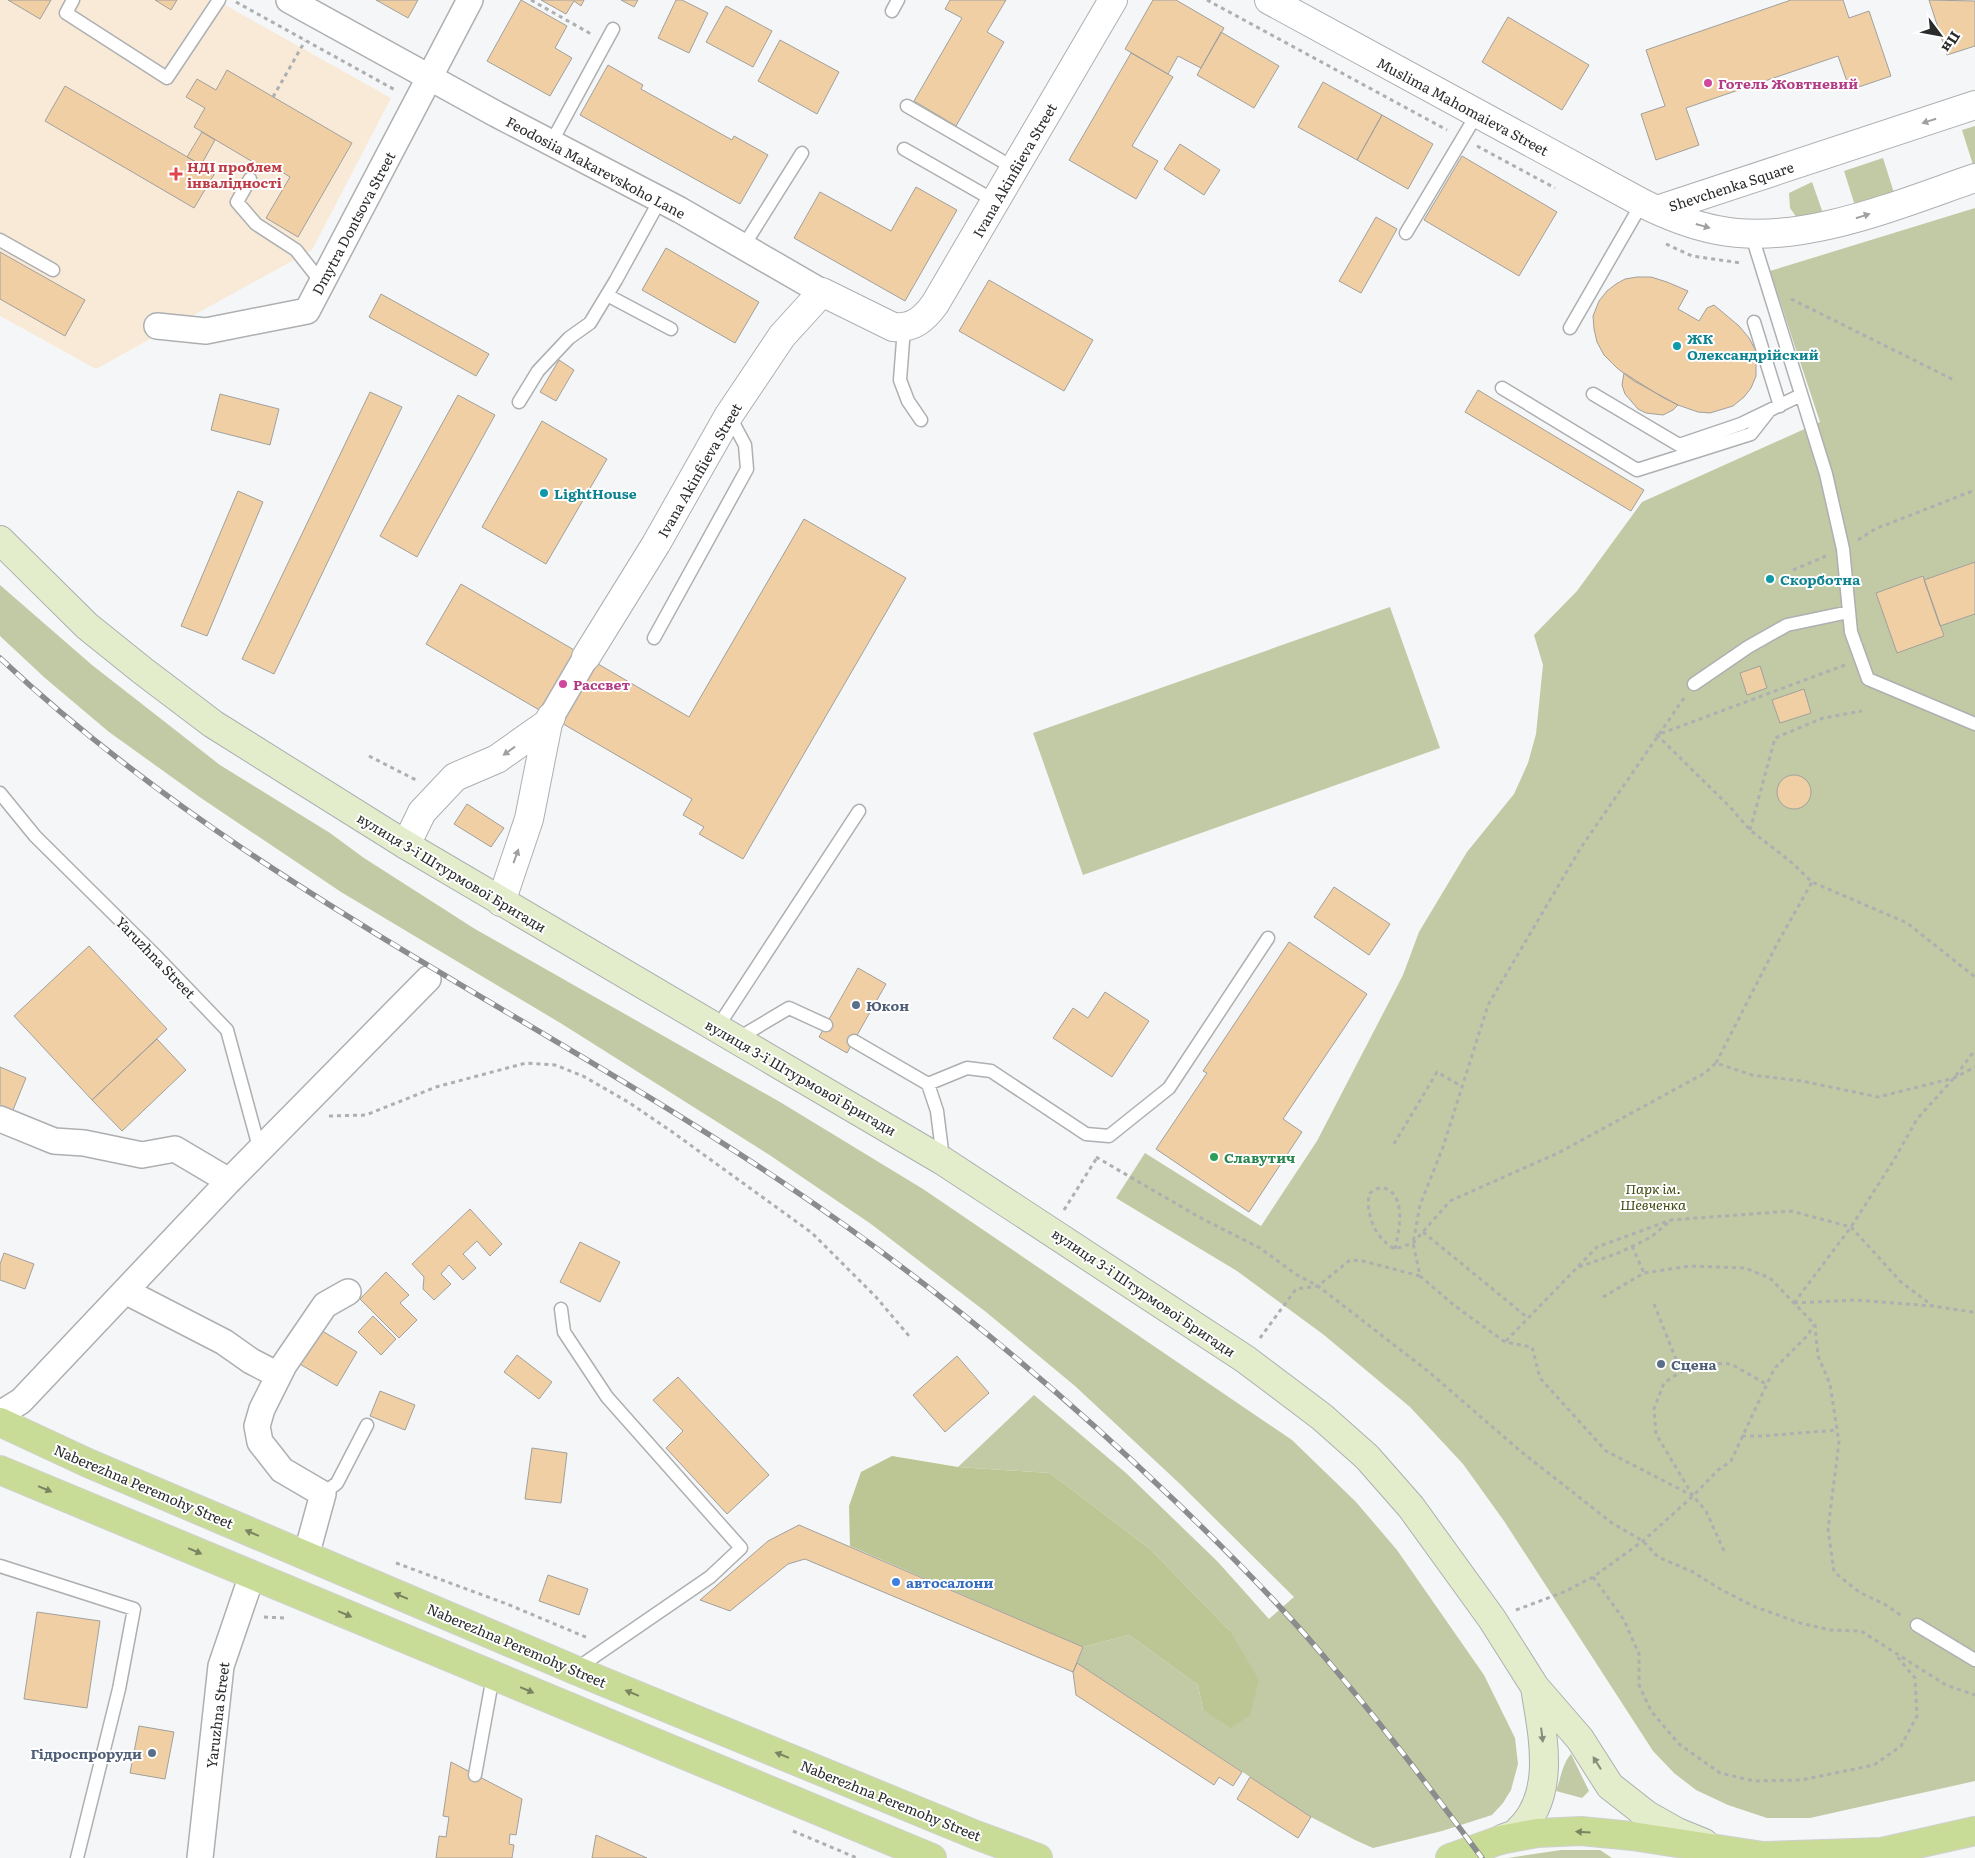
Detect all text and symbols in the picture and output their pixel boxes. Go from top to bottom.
north arrow [1915,10,1965,60]
text: Пн [1938,28,1966,57]
street label: Muslima Mahomaieva Street [1374,52,1553,160]
place label: Готель Жовтневий [1718,73,1858,93]
marker: Готель Жовтневий [1702,77,1714,89]
street label: Ivana Akinfiieva Street [967,99,1061,241]
street label: Feodosiia Makarevskoho Lane [503,111,689,223]
one-way arrow [1921,117,1936,125]
street label: Dmytra Dontsova Street [307,148,399,298]
place label: НДІ проблем інвалідності [187,156,282,192]
street label: Shevchenka Square [1666,156,1796,216]
marker: НДІ проблем інвалідності [169,167,183,181]
one-way arrow [1856,212,1871,220]
one-way arrow [1696,223,1711,231]
place label: ЖК Олександрійский [1687,328,1819,364]
marker: ЖК Олександрійский [1671,340,1683,352]
street label: Ivana Akinfiieva Street [652,399,746,541]
place label: LightHouse [554,483,637,503]
marker: LightHouse [538,487,550,499]
place label: Скорботна [1780,569,1861,589]
marker: Скорботна [1764,573,1776,585]
place label: Рассвет [573,674,630,694]
marker: Рассвет [557,678,569,690]
one-way arrow [502,746,516,756]
street label: вулиця 3-ї Штурмової Бригади [354,807,550,937]
one-way arrow [513,848,520,863]
street label: Yaruzhna Street [112,912,201,1003]
place label: Юкон [866,995,909,1015]
marker: Юкон [850,999,862,1011]
street label: вулиця 3-ї Штурмової Бригади [702,1014,900,1140]
place label: Славутич [1224,1147,1295,1167]
marker: Славутич [1208,1151,1220,1163]
park label: Парк iм. Шевченка [1620,1178,1686,1214]
street label: вулиця 3-ї Штурмової Бригади [1048,1223,1240,1361]
place label: Сцена [1671,1354,1718,1374]
marker: Сцена [1655,1358,1667,1370]
street label: Naberezhna Peremohy Street [51,1439,237,1533]
one-way arrow [38,1485,52,1493]
one-way arrow [245,1528,259,1536]
one-way arrow [188,1548,202,1556]
place label: автосалони [906,1572,993,1592]
marker: автосалони [890,1576,902,1588]
one-way arrow [394,1592,408,1600]
street label: Naberezhna Peremohy Street [424,1598,610,1692]
one-way arrow [338,1610,353,1618]
street label: Yaruzhna Street [201,1660,233,1769]
one-way arrow [520,1686,535,1694]
one-way arrow [625,1689,639,1697]
one-way arrow [1538,1727,1546,1743]
place label: Гідроспроруди [31,1743,142,1763]
marker: Гідроспроруди [146,1747,158,1759]
one-way arrow [774,1751,789,1759]
street label: Naberezhna Peremohy Street [798,1755,985,1846]
one-way arrow [1592,1757,1601,1770]
one-way arrow [1575,1827,1591,1835]

